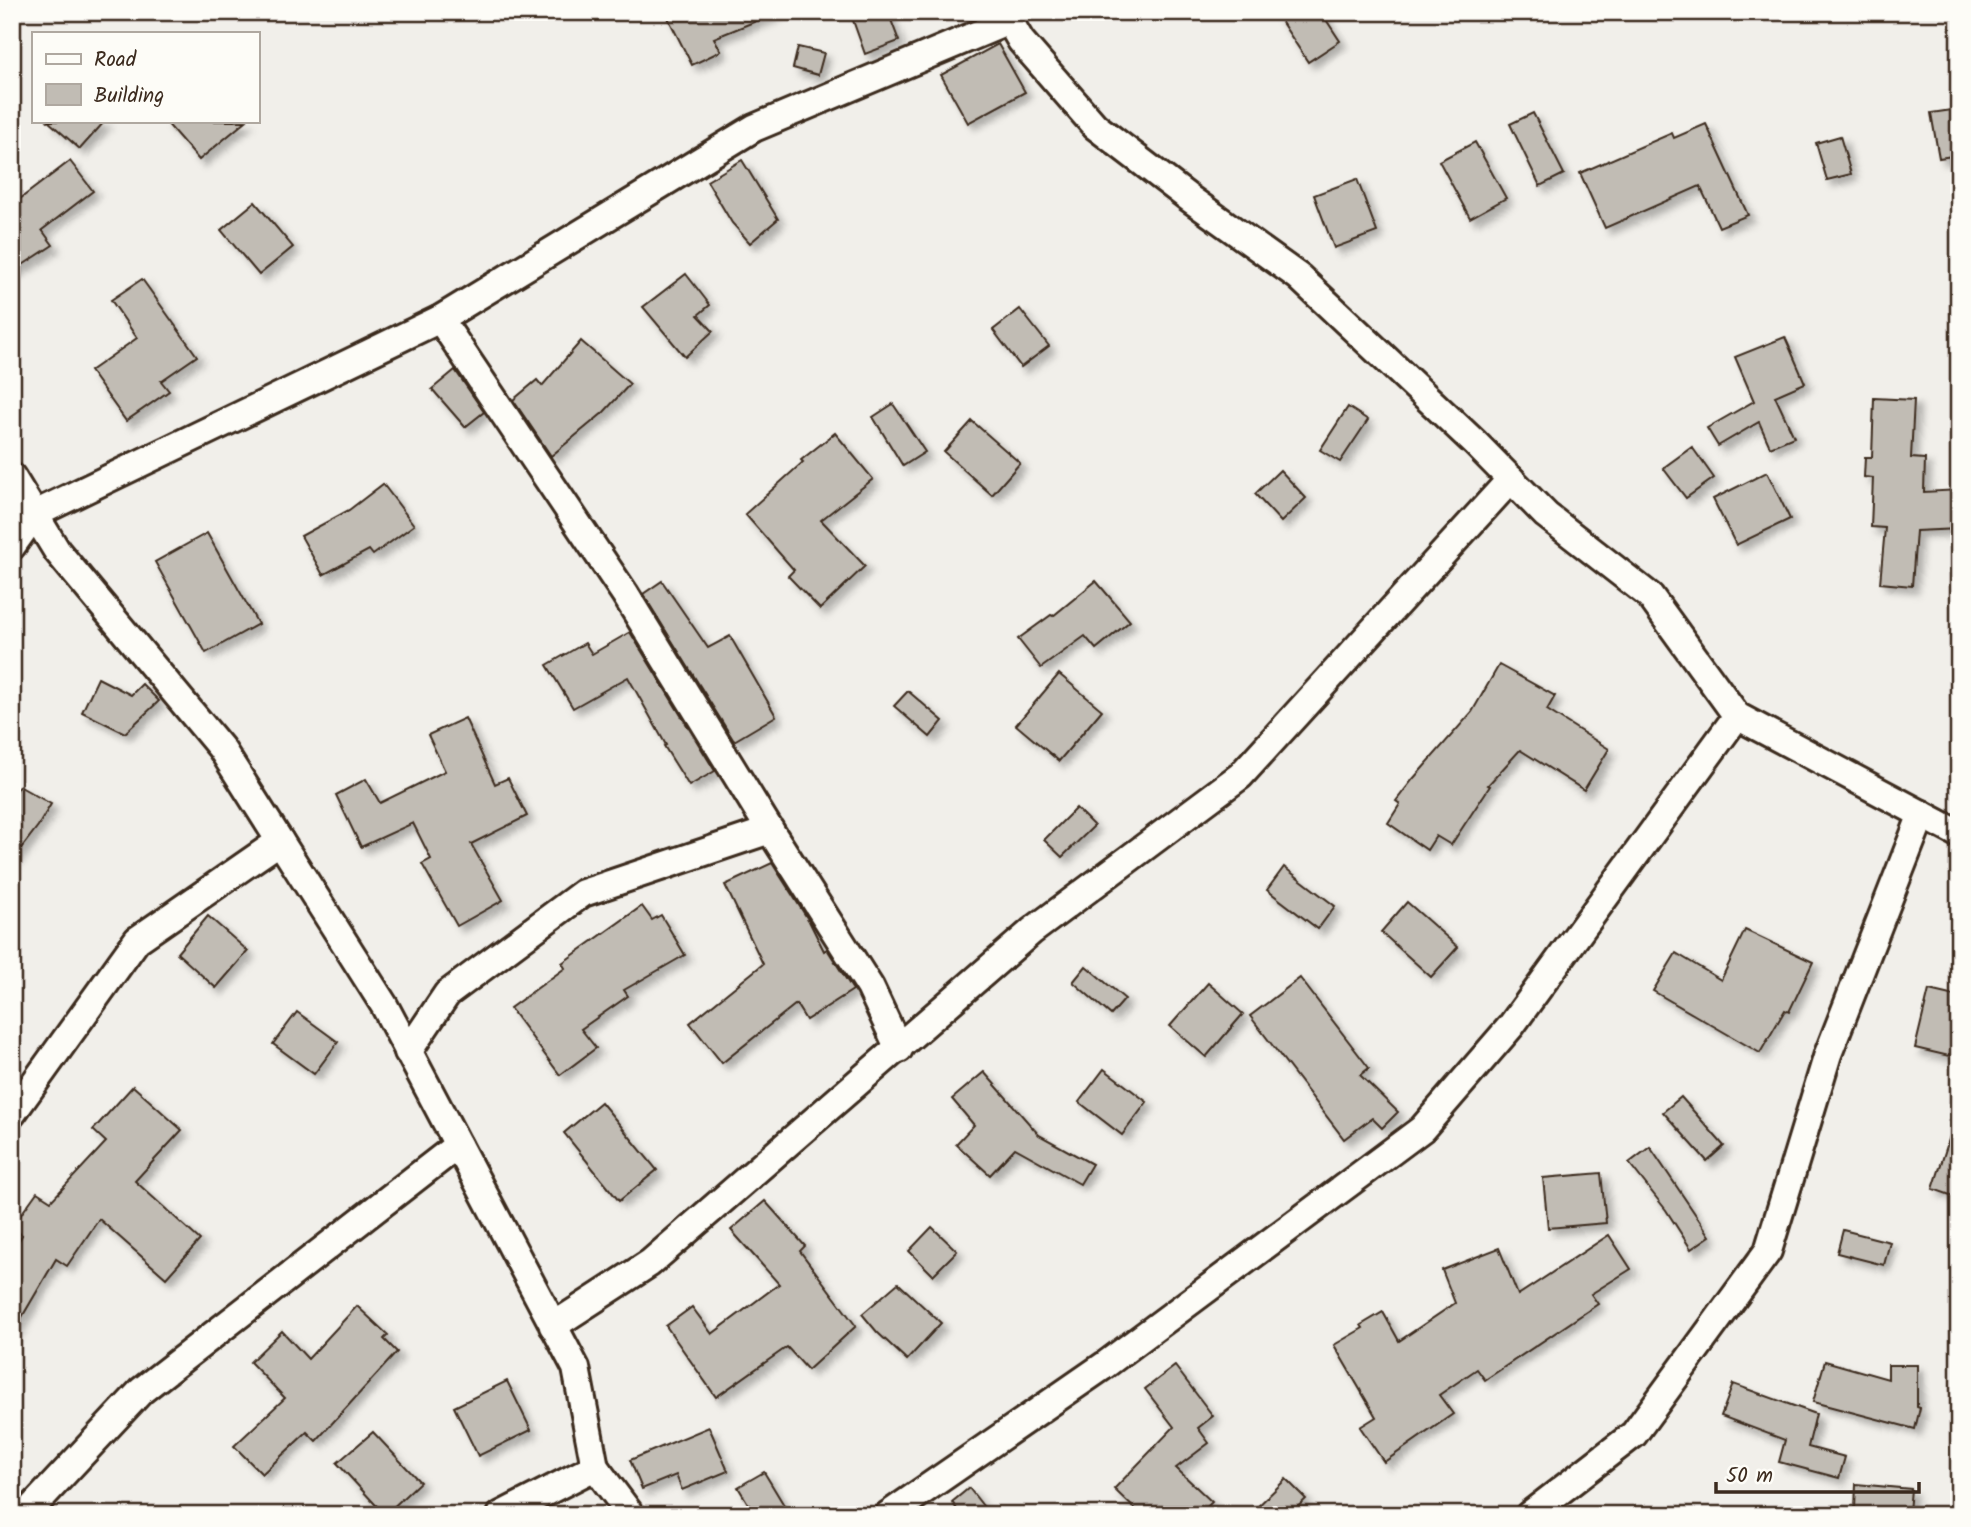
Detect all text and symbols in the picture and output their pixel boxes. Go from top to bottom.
legend [32,32,259,122]
text: Road [94,44,137,77]
text: Building [94,80,164,113]
scale bar [1716,1450,1918,1494]
text: 50 m [1726,1460,1773,1493]

